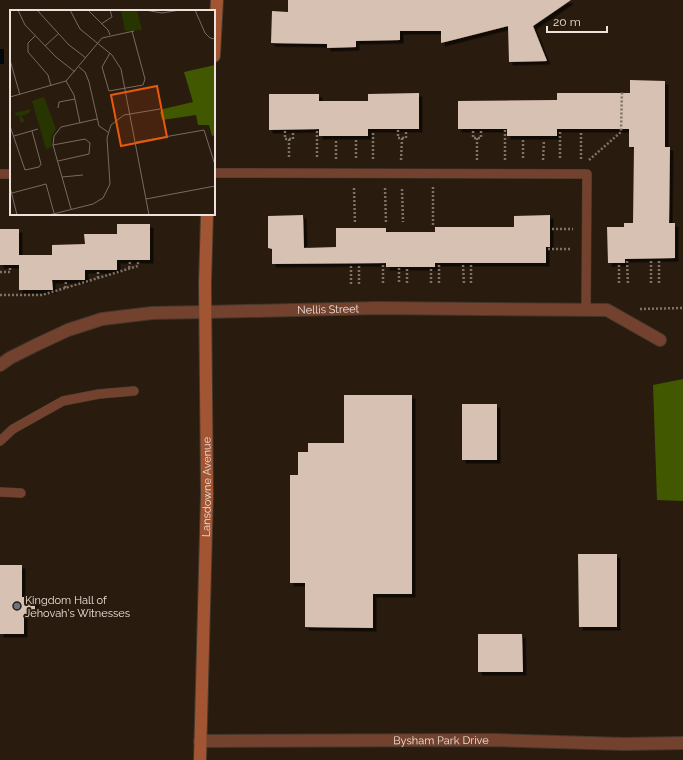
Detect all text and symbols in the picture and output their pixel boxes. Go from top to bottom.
scale bar [547,8,607,34]
inset map [10,10,215,215]
text: 20 m [553,15,581,29]
street label: Nellis Street [297,302,360,317]
street label: Lansdowne Avenue [200,436,214,537]
place label: Kingdom Hall of Jehovah's Witnesses [25,594,130,620]
marker: Kingdom Hall of Jehovah's Witnesses [12,601,22,611]
street label: Bysham Park Drive [393,734,489,747]

